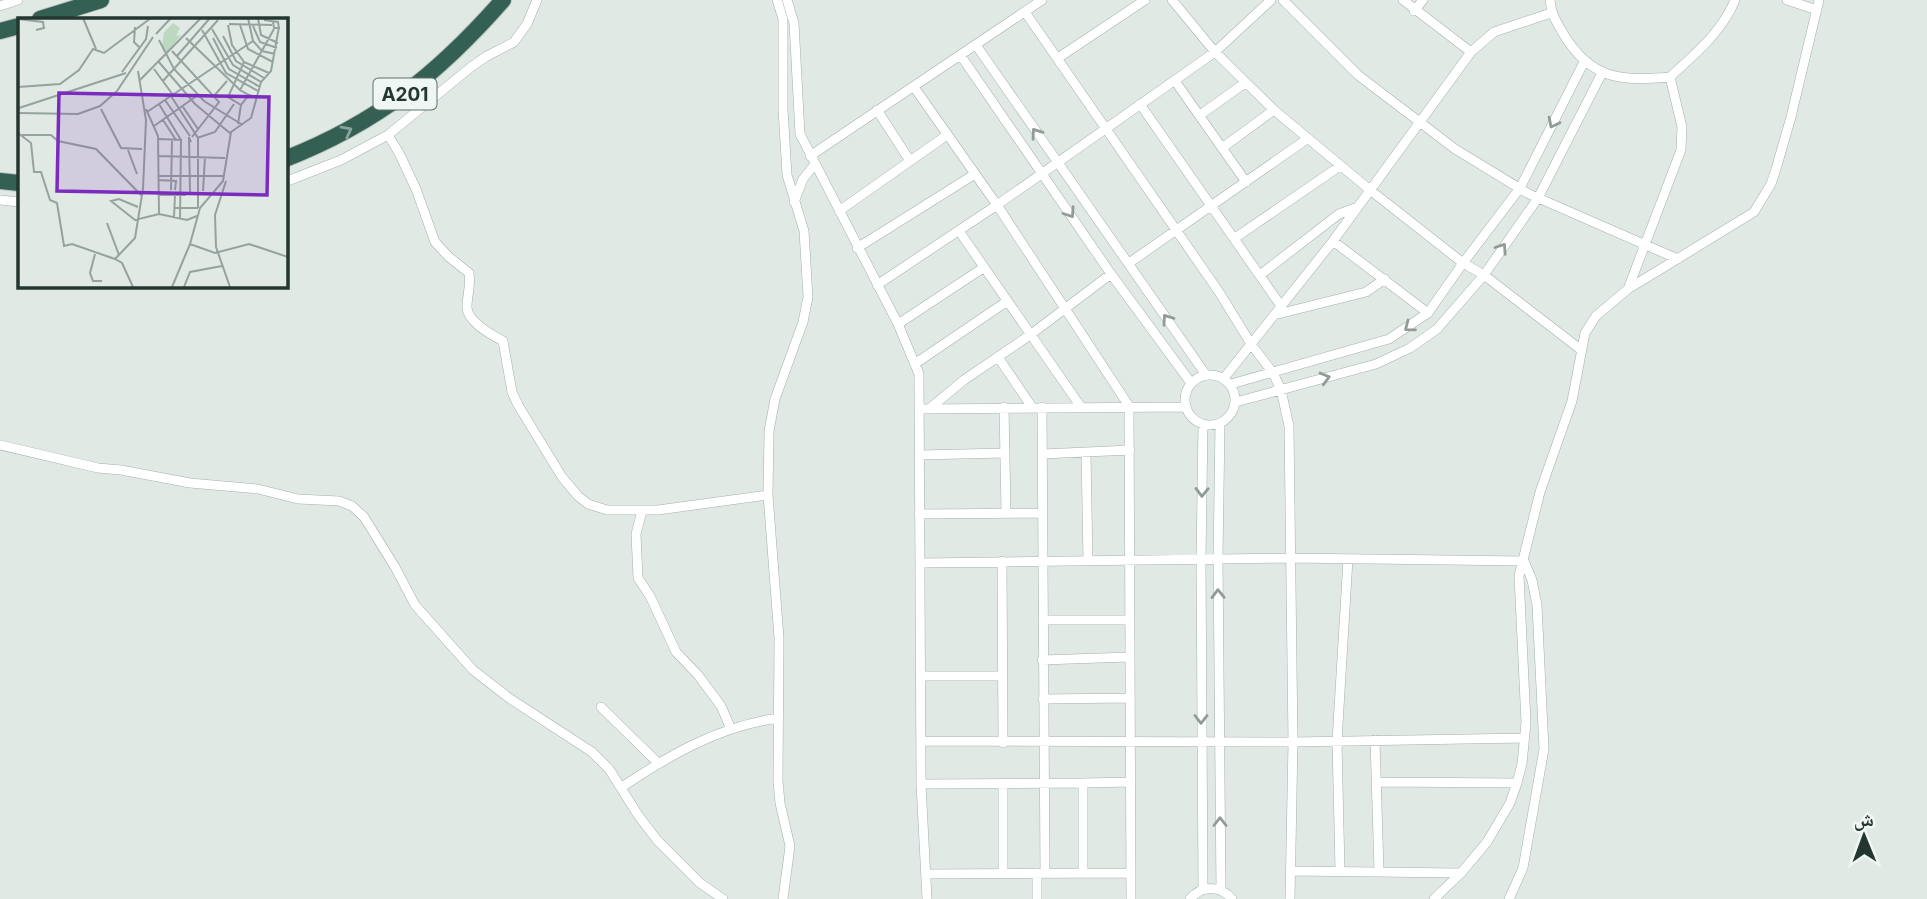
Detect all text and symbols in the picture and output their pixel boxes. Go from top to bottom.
inset map [18,18,287,287]
road number: A201 [374,78,436,110]
one-way arrow [1548,116,1562,128]
one-way arrow [340,125,353,139]
one-way arrow [1032,128,1044,141]
one-way arrow [1062,205,1074,218]
one-way arrow [1494,243,1506,256]
one-way arrow [1163,314,1175,327]
one-way arrow [1404,318,1416,331]
one-way arrow [1319,372,1331,386]
one-way arrow [1194,487,1209,498]
one-way arrow [1210,589,1226,599]
one-way arrow [1193,715,1209,725]
north arrow [1829,801,1899,871]
text: ش [1853,808,1874,831]
one-way arrow [1213,816,1228,827]

